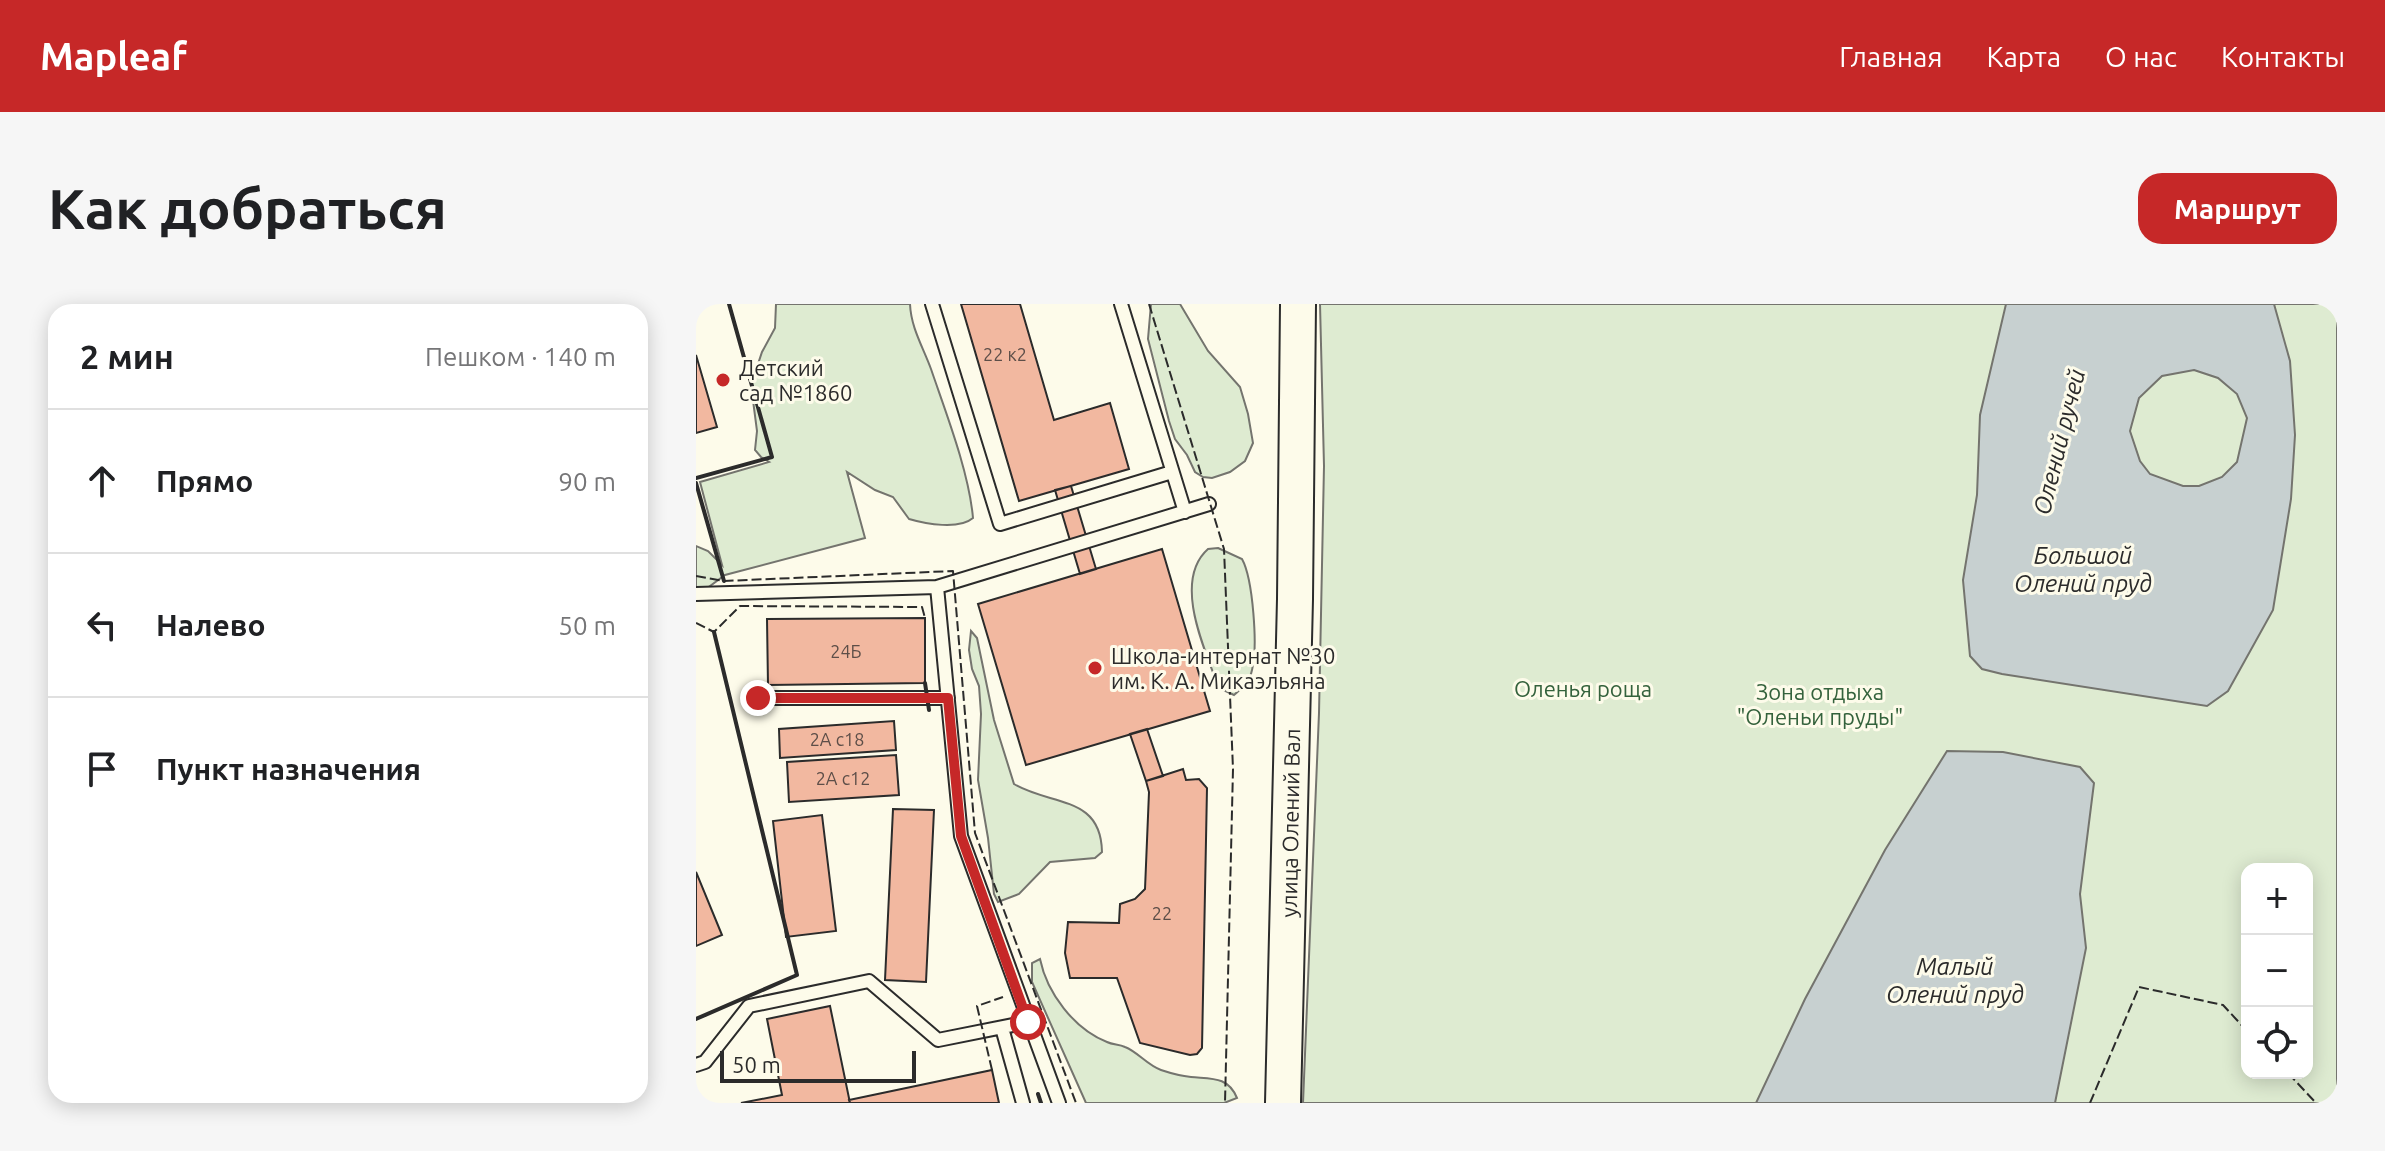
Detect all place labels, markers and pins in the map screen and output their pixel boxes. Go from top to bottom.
place label: Детский сад №1860 [739,355,852,405]
marker: Детский сад №1860 [714,371,732,389]
place label: Школа-интернат №30 им. К. А. Микаэльяна [1111,643,1335,693]
marker: Школа-интернат №30 им. К. А. Микаэльяна [1086,659,1104,677]

